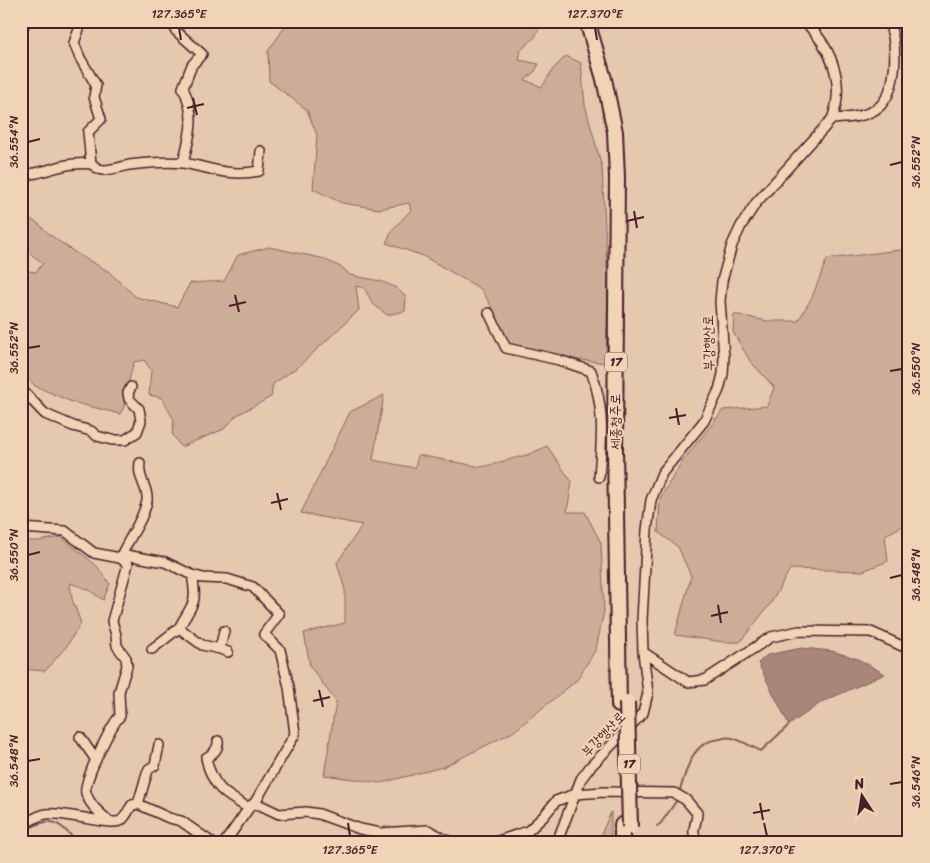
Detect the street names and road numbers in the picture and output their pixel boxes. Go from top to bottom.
street label: 부강행산로 [696,315,721,371]
road number: 17 [605,352,627,372]
street label: 세종청주로 [603,394,628,450]
street label: 부강행산로 [575,705,632,763]
road number: 17 [618,754,640,774]

